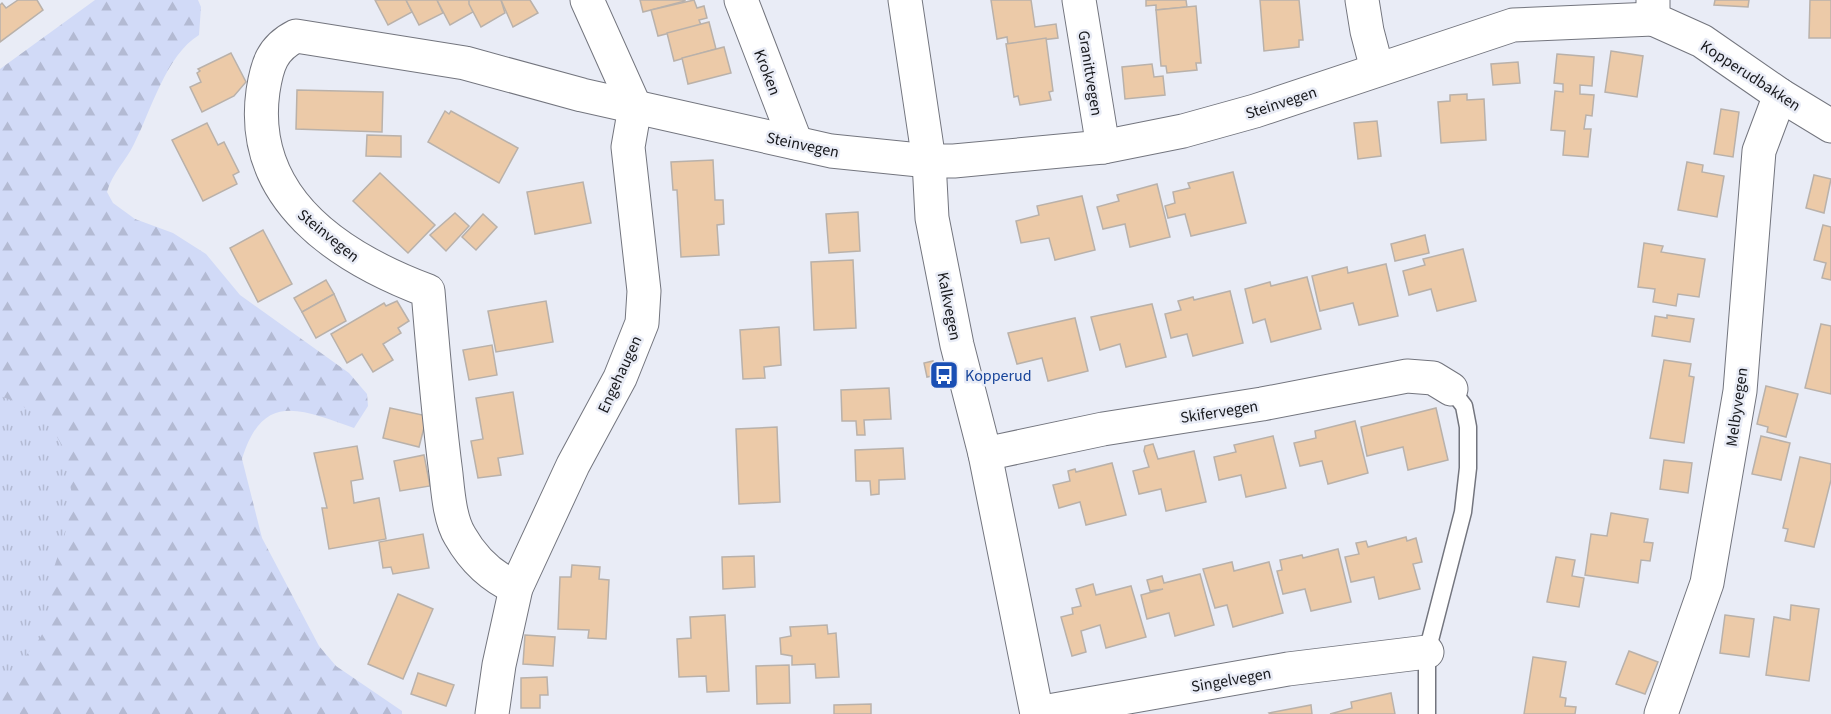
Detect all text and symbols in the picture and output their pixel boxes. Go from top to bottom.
street label: Granittvegen [1072,29,1108,117]
street label: Kopperudbakken [1696,35,1805,117]
street label: Kroken [748,46,786,99]
street label: Steinvegen [1243,81,1320,125]
street label: Steinvegen [764,127,841,163]
street label: Steinvegen [293,204,364,268]
street label: Kalkvegen [932,270,966,342]
street label: Engehaugen [592,332,647,417]
bus stop icon: Kopperud [928,359,960,391]
place label: Kopperud [965,365,1032,387]
street label: Melbyvegen [1721,366,1753,448]
street label: Skifervegen [1179,395,1260,429]
street label: Singelvegen [1189,662,1273,698]

